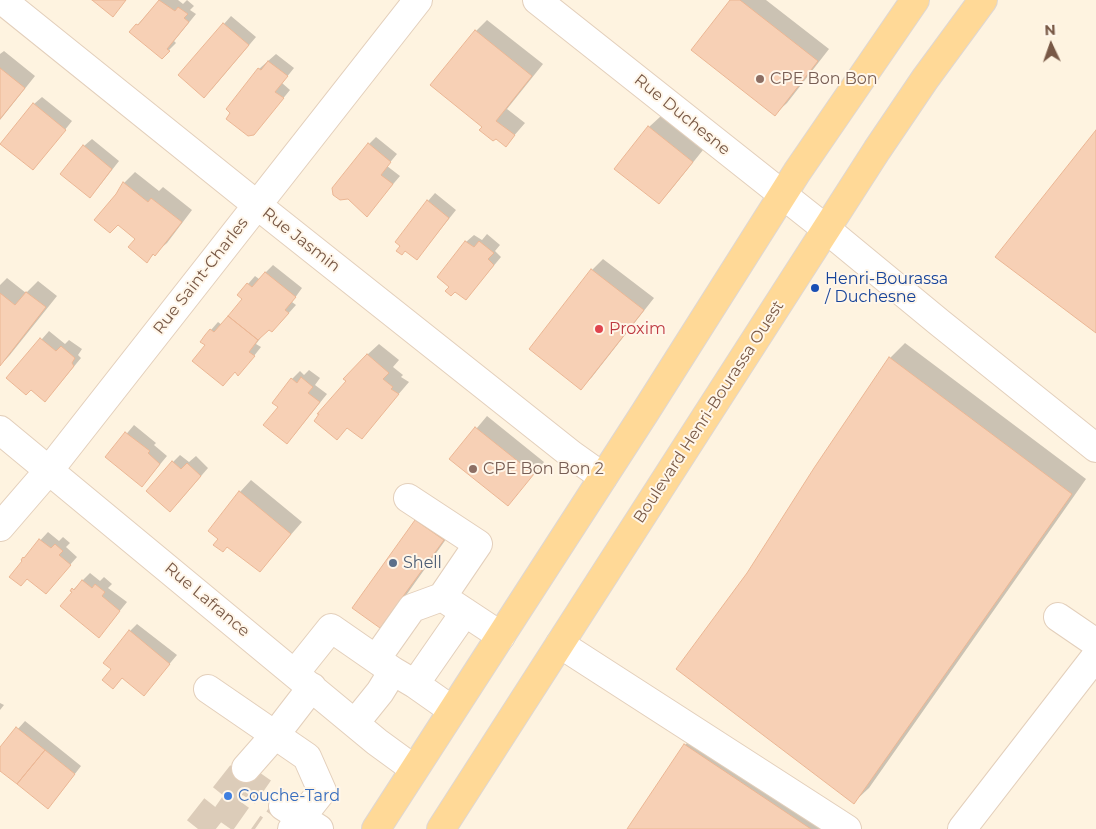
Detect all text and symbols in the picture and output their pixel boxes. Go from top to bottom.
north arrow [1026,20,1076,70]
text: N [1044,21,1056,39]
place label: CPE Bon Bon [770,69,878,89]
street label: Rue Duchesne [630,70,734,160]
marker: CPE Bon Bon [754,73,766,85]
street label: Rue Jasmin [258,204,344,276]
street label: Rue Saint-Charles [149,214,253,338]
place label: Henri-Bourassa / Duchesne [825,269,948,307]
marker: Henri-Bourassa / Duchesne [809,282,821,294]
street label: Boulevard Henri-Bourassa Ouest [630,297,788,527]
place label: Proxim [609,319,666,339]
marker: Proxim [593,323,605,335]
place label: CPE Bon Bon 2 [483,459,604,479]
marker: CPE Bon Bon 2 [467,463,479,475]
place label: Shell [403,553,442,573]
marker: Shell [387,557,399,569]
street label: Rue Lafrance [161,559,253,641]
place label: Couche-Tard [238,786,340,806]
marker: Couche-Tard [222,790,234,802]

